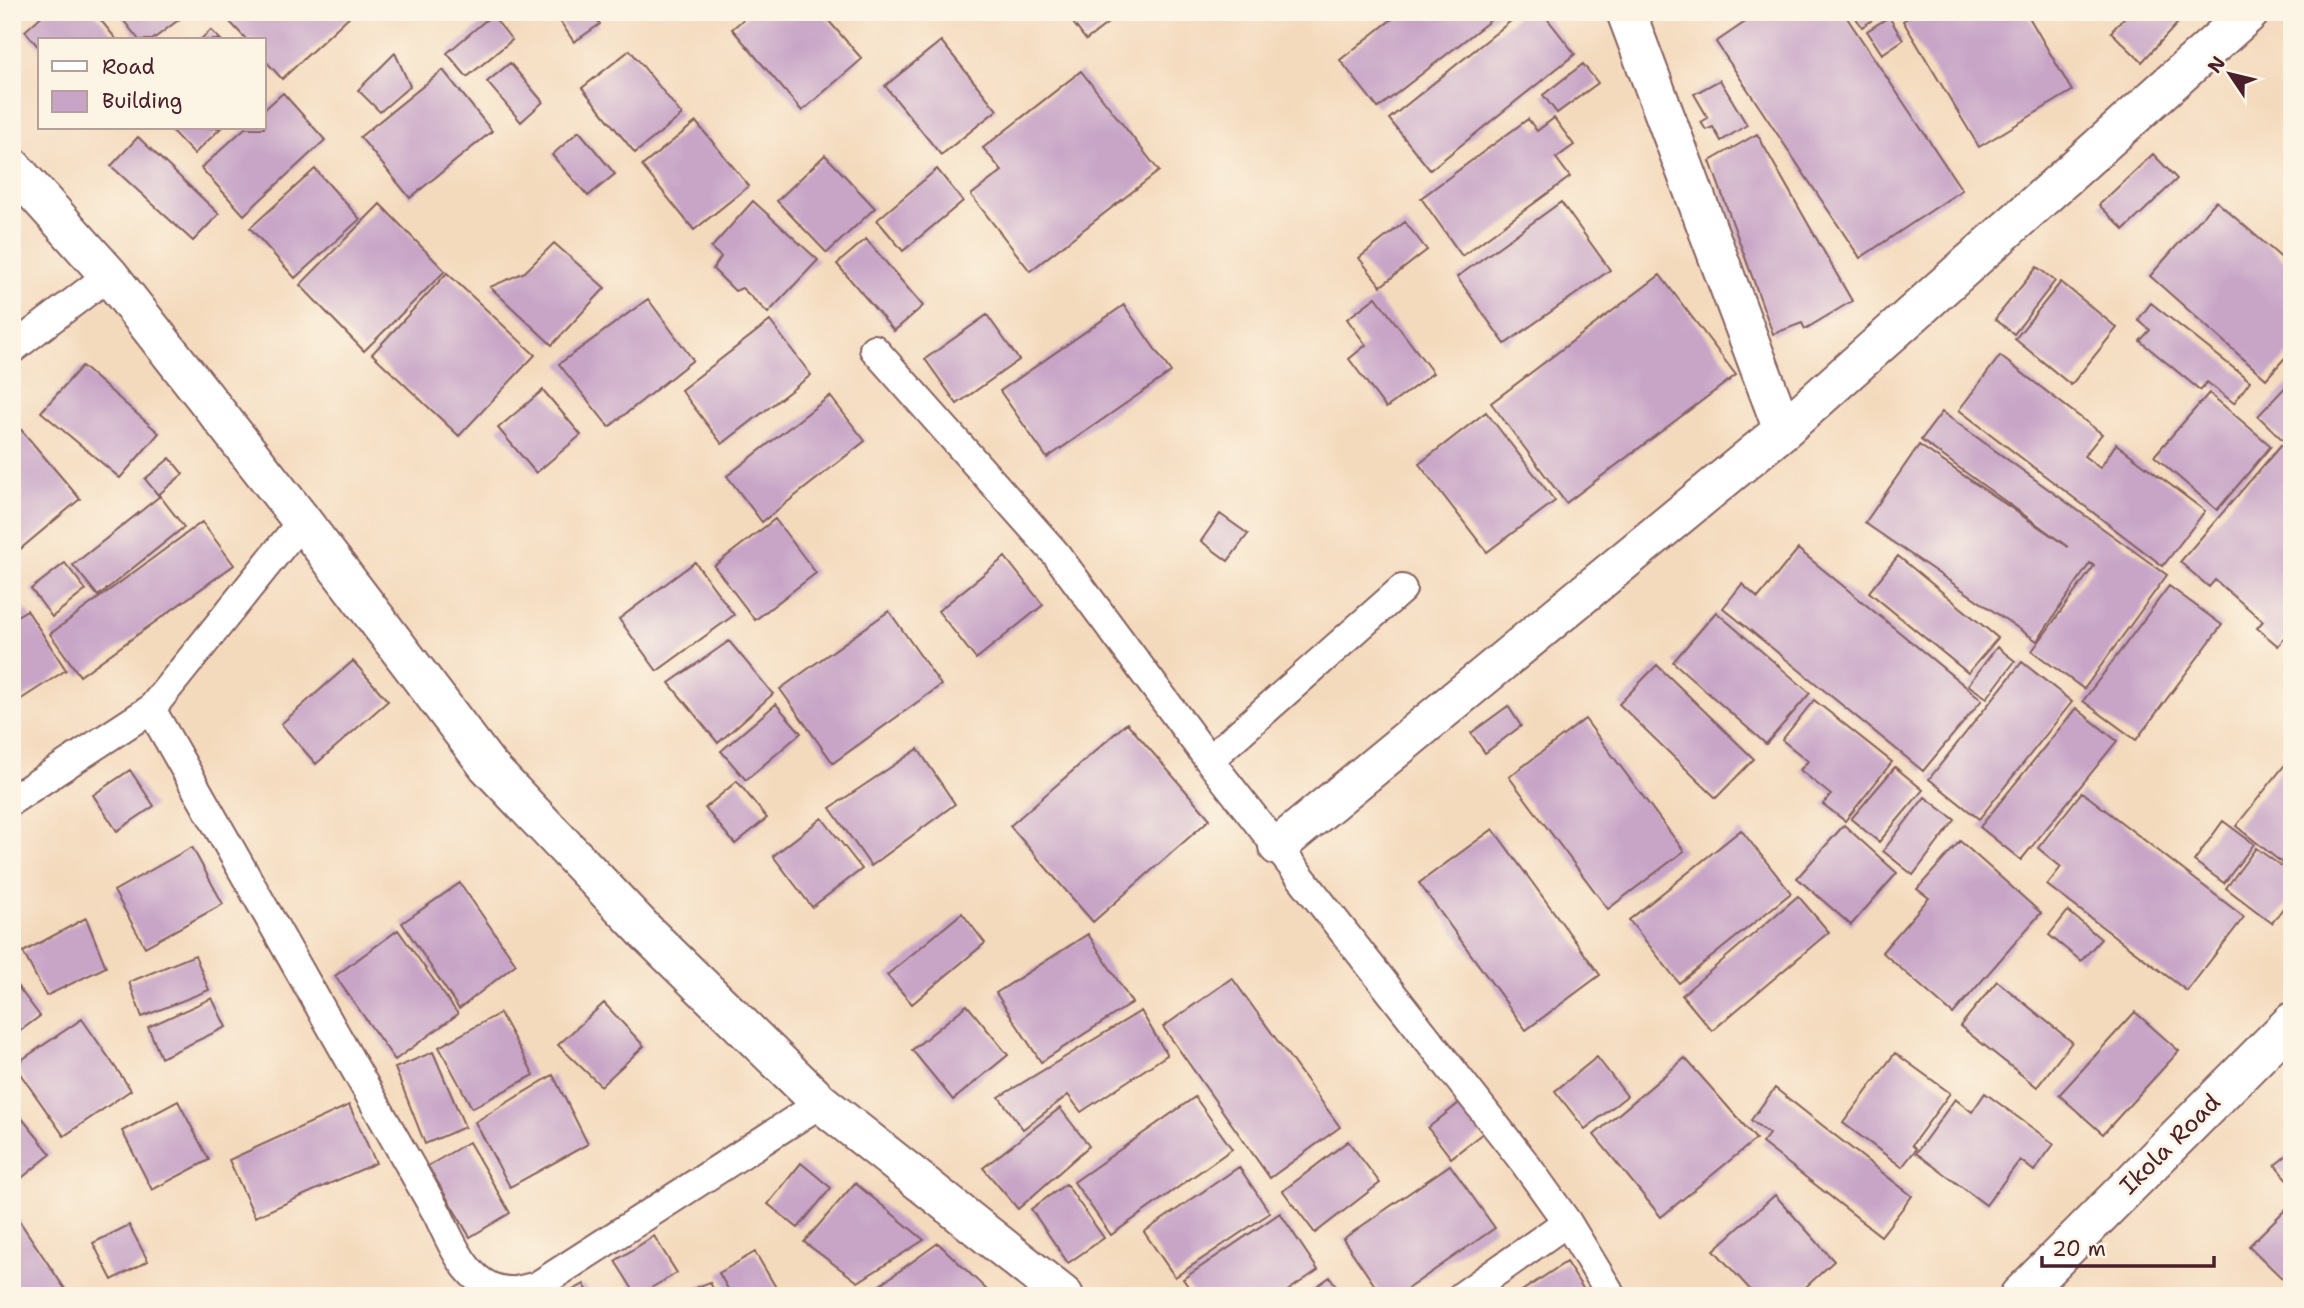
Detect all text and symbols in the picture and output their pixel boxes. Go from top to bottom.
legend [38,38,266,130]
north arrow [2196,38,2266,108]
text: N [2202,51,2231,78]
text: Road [102,53,155,81]
text: Building [102,87,182,115]
street label: Ikola Road [2113,1087,2227,1201]
scale bar [2042,1224,2213,1268]
text: 20 m [2052,1235,2106,1263]

